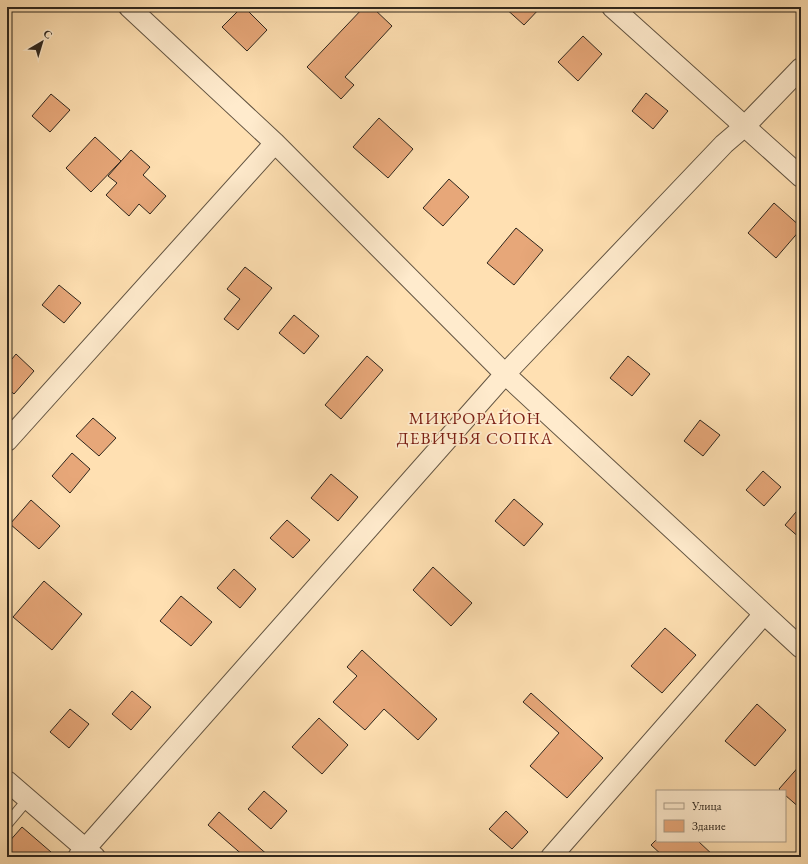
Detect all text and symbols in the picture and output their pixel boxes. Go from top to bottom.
north arrow [22,22,62,62]
text: С [41,26,56,42]
district label: МИКРОРАЙОН ДЕВИЧЬЯ СОПКА [397,407,553,449]
legend [656,790,786,842]
text: Улица [691,798,722,814]
text: Здание [692,818,726,834]

